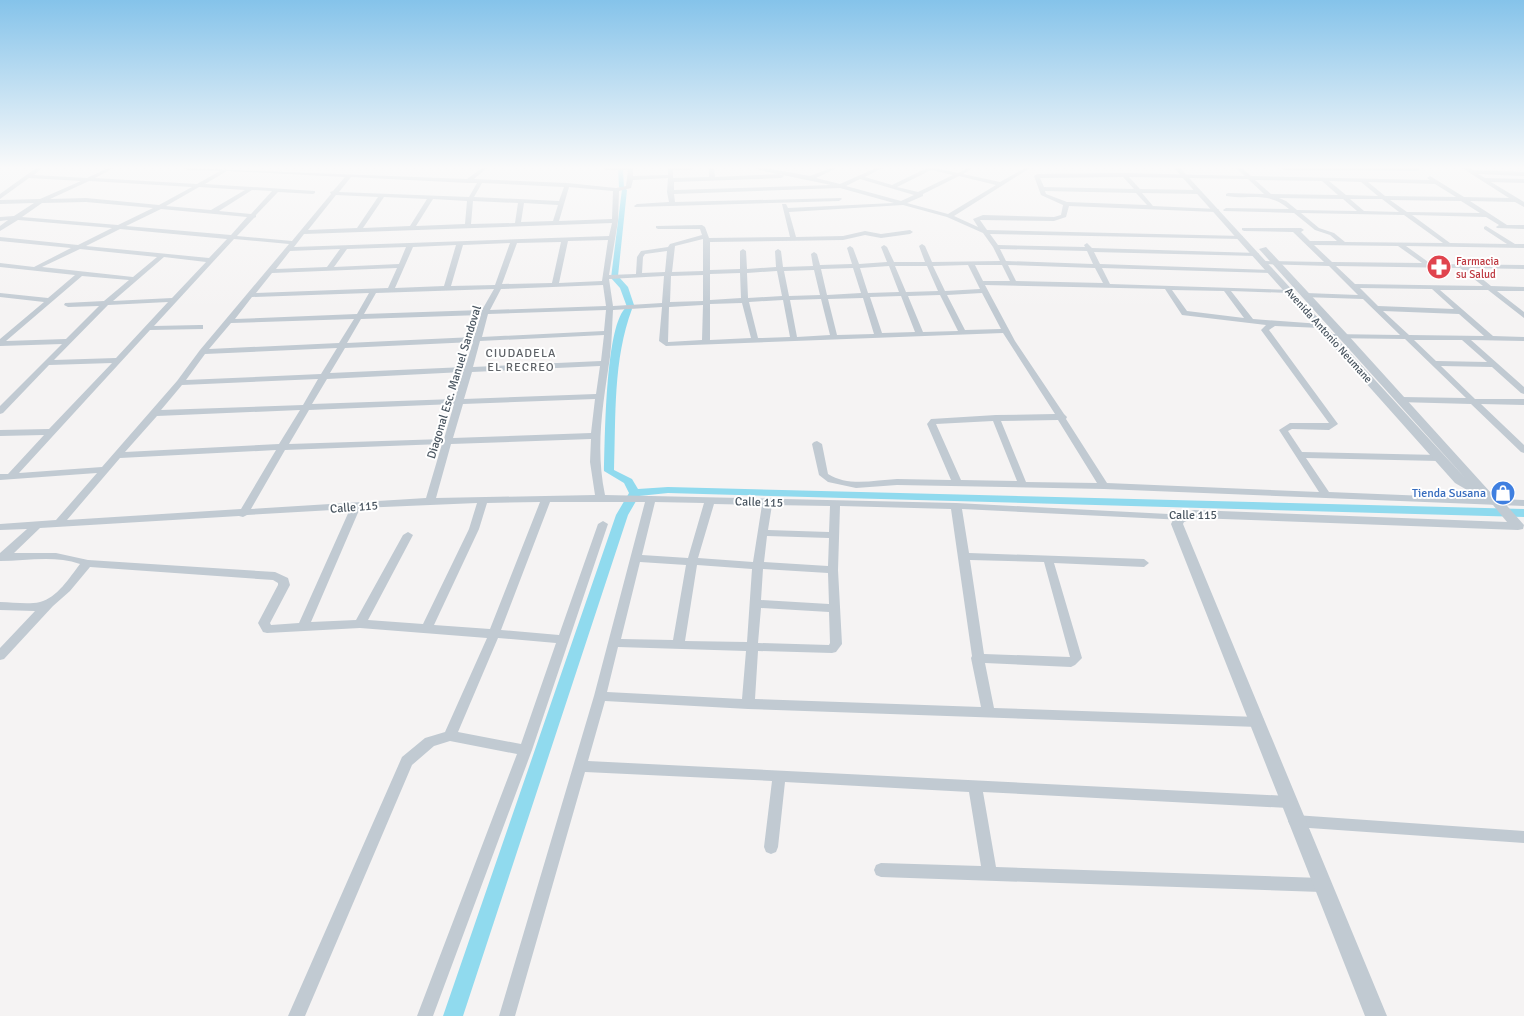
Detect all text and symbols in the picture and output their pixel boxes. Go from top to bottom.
pharmacy icon: Farmacia su Salud [1426,254,1452,280]
place label: Farmacia su Salud [1456,255,1500,281]
street label: Avenida Antonio Neumane [1282,285,1375,386]
street label: Diagonal Esc. Manuel Sandoval [424,303,485,461]
district label: CIUDADELA EL RECREO [486,346,556,375]
shop icon: Tienda Susana [1490,480,1516,506]
place label: Tienda Susana [1412,486,1486,501]
street label: Calle 115 [735,494,783,511]
street label: Calle 115 [330,498,379,517]
street label: Calle 115 [1169,508,1217,523]

